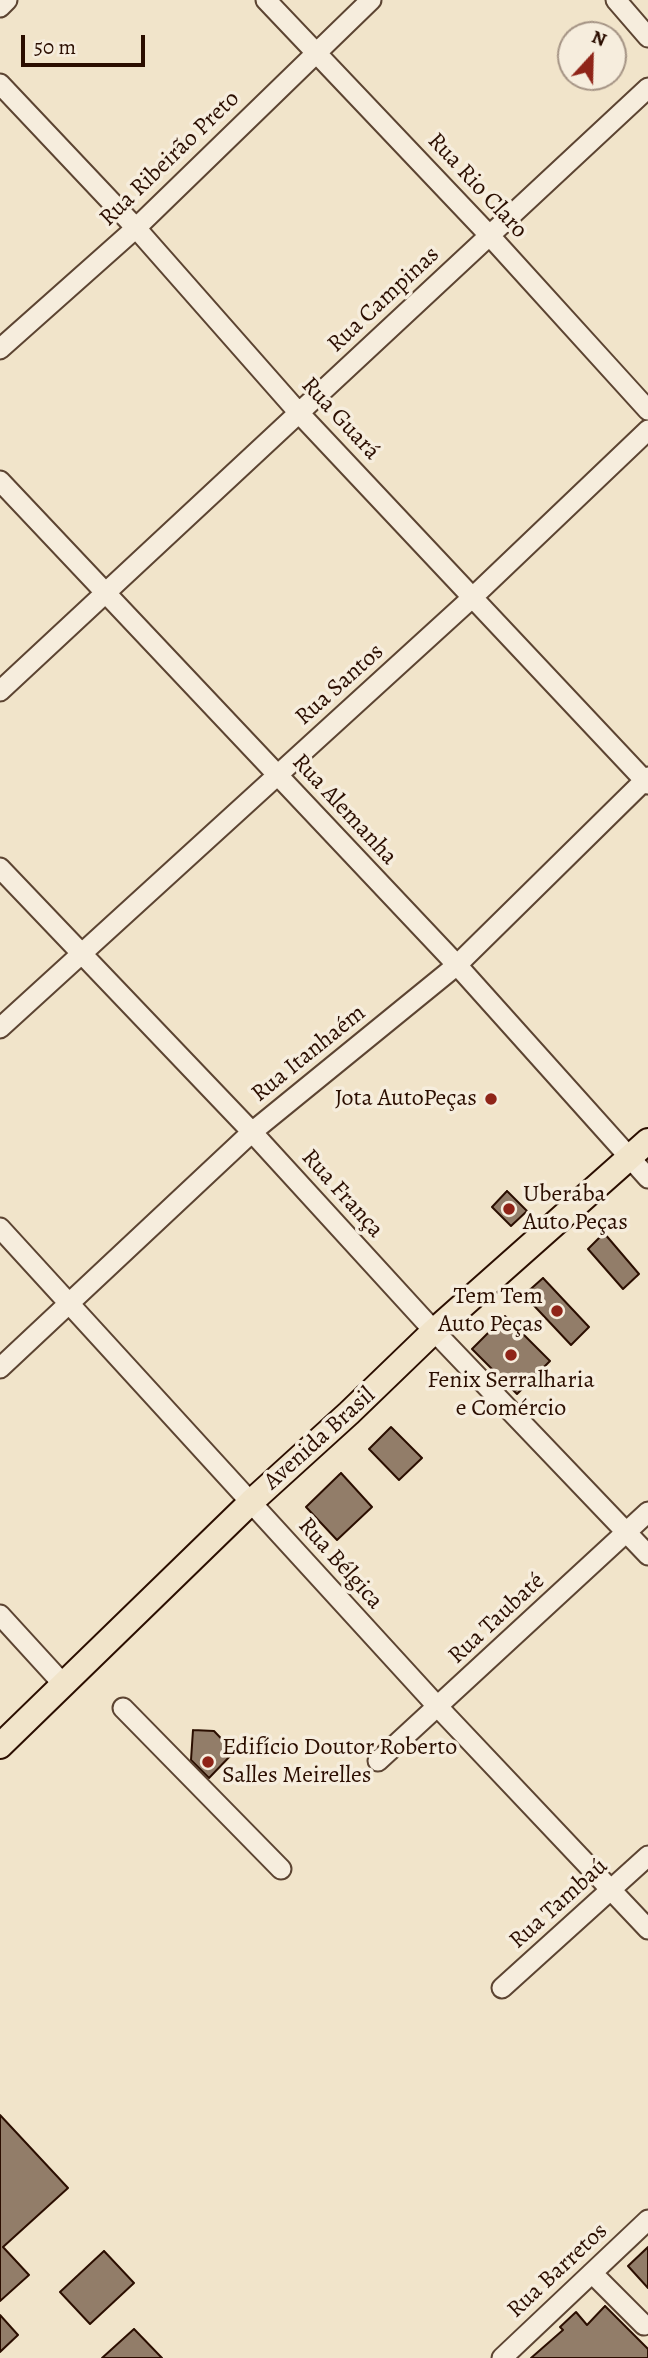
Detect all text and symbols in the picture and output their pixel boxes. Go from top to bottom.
scale bar [24,21,149,65]
north arrow [557,21,627,91]
text: N [588,24,610,53]
text: 50 m [34,33,76,61]
street label: Rua Ribeirão Preto [94,85,246,233]
street label: Rua Rio Claro [421,127,533,245]
street label: Rua Campinas [322,241,446,359]
street label: Rua Guará [294,372,386,466]
street label: Rua Santos [290,638,390,732]
street label: Rua Alemanha [285,749,403,871]
street label: Rua Itanhaém [246,999,372,1109]
place label: Jota AutoPeças [335,1085,477,1113]
marker: Jota AutoPeças [483,1091,499,1107]
street label: Rua França [295,1144,389,1244]
place label: Uberaba Auto Peças [523,1181,628,1237]
marker: Uberaba Auto Peças [501,1201,517,1217]
place label: Tem Tem Auto Peças [438,1283,543,1339]
marker: Tem Tem Auto Peças [549,1303,565,1319]
marker: Fenix Serralharia e Comércio [503,1347,519,1363]
place label: Fenix Serralharia e Comércio [427,1367,595,1423]
street label: Avenida Brasil [258,1382,382,1496]
street label: Rua Bélgica [291,1512,389,1616]
street label: Rua Taubaté [443,1567,551,1671]
place label: Edifício Doutor Roberto Salles Meirelles [222,1734,457,1790]
marker: Edifício Doutor Roberto Salles Meirelles [200,1754,216,1770]
street label: Rua Tambaú [504,1852,614,1956]
street label: Rua Barretos [502,2217,614,2325]

